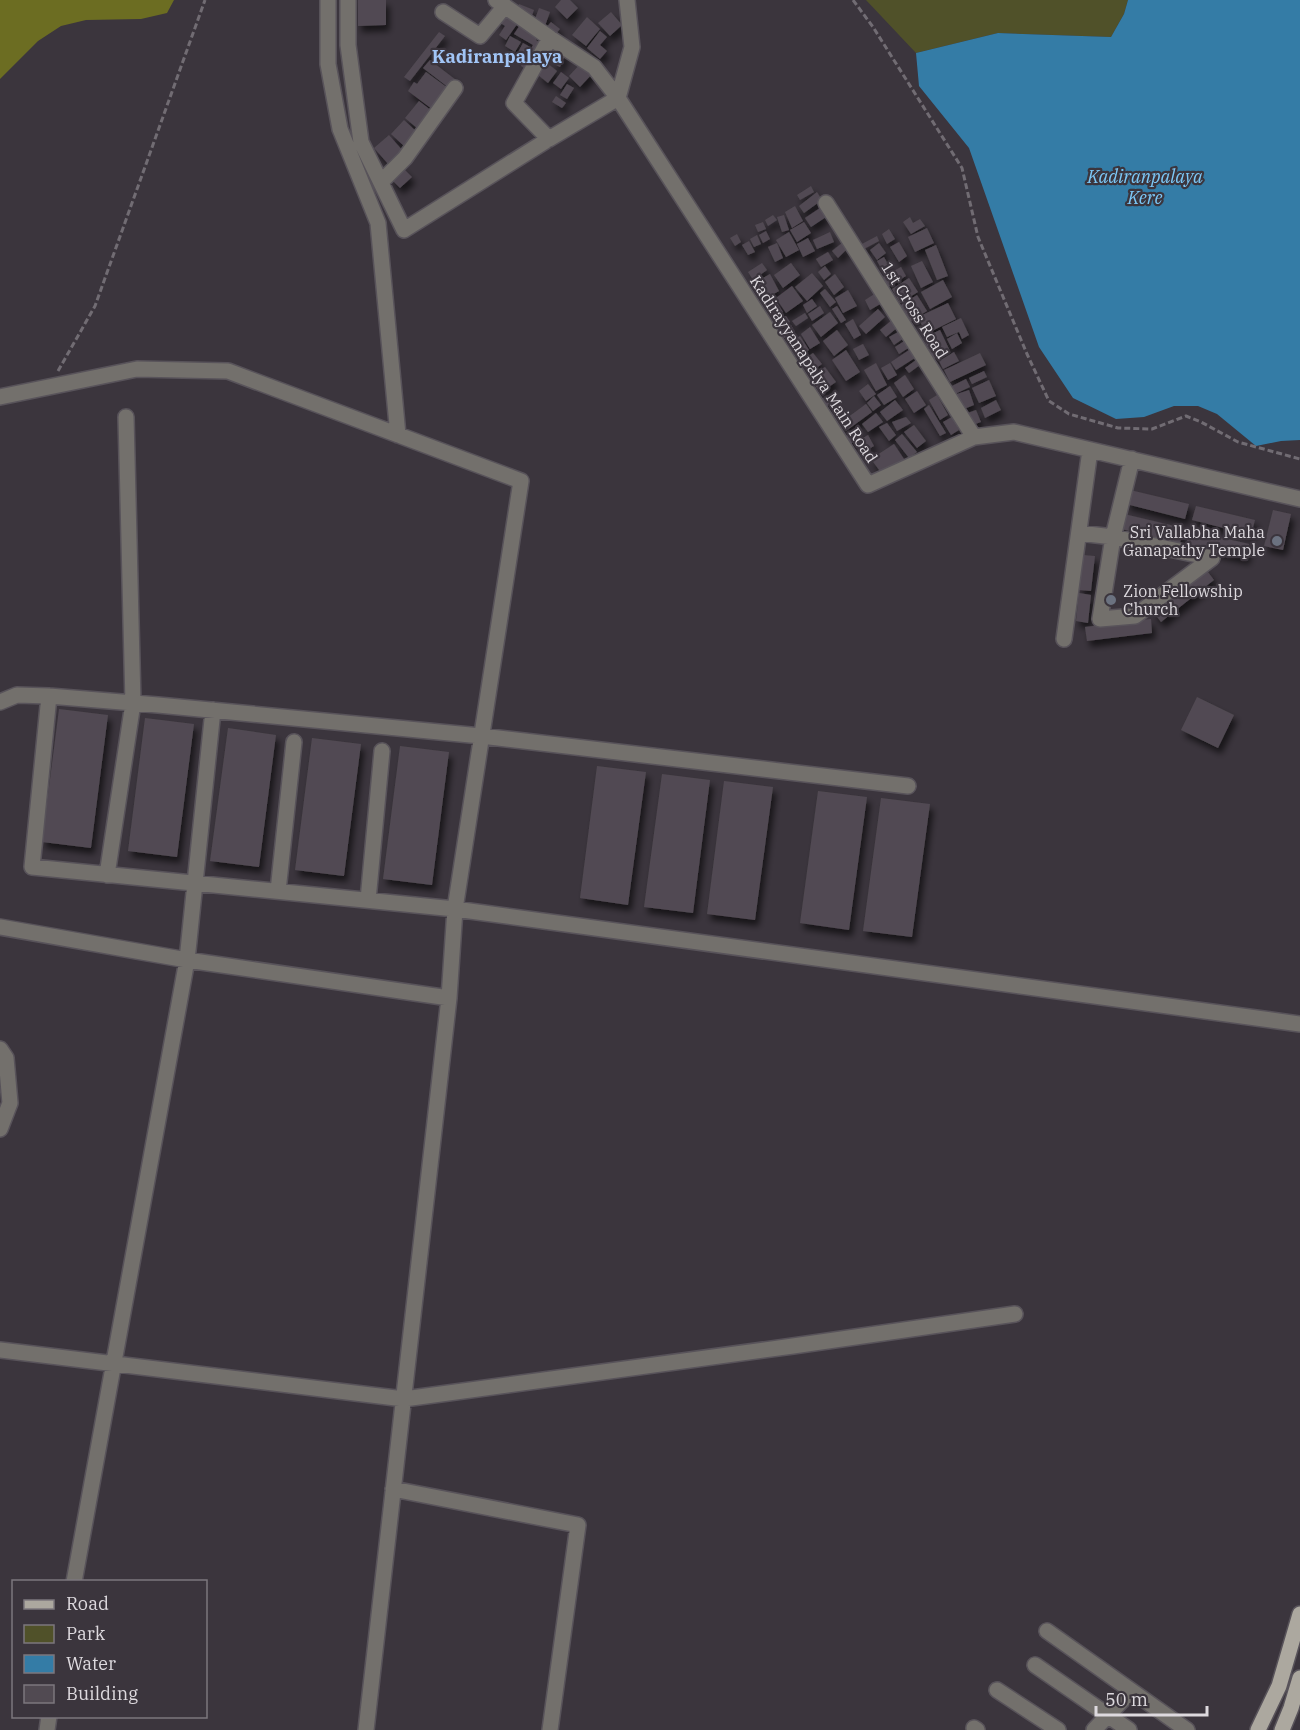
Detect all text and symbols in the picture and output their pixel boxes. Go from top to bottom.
district label: Kadiranpalaya [432,45,562,68]
water label: Kadiranpalaya Kere [1086,165,1203,209]
street label: 1st Cross Road [877,258,953,362]
street label: Kadirayyanapalya Main Road [746,272,882,467]
place label: Sri Vallabha Maha Ganapathy Temple [1123,522,1265,560]
marker: Sri Vallabha Maha Ganapathy Temple [1270,534,1284,548]
place label: Zion Fellowship Church [1123,581,1243,619]
marker: Zion Fellowship Church [1104,593,1118,607]
legend [12,1580,207,1718]
text: Road [66,1592,109,1615]
text: Park [66,1622,106,1645]
text: Water [66,1652,116,1675]
scale bar [1096,1679,1207,1717]
text: Building [66,1682,138,1705]
text: 50 m [1105,1688,1148,1711]

